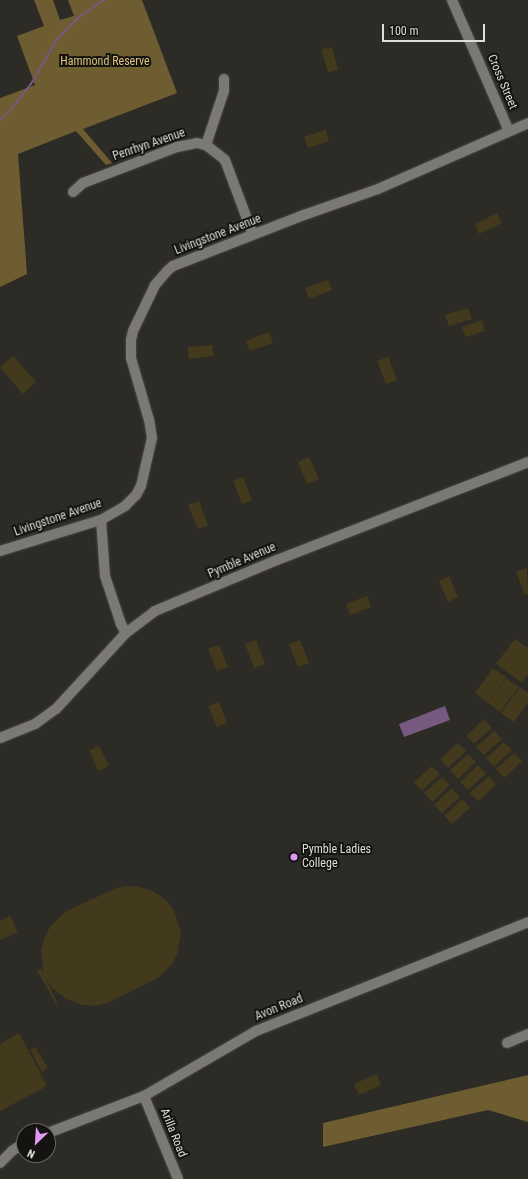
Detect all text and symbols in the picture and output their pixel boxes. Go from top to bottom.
scale bar [384,16,487,42]
text: 100 m [389,24,419,38]
street label: Cross Street [484,52,520,112]
park label: Hammond Reserve [60,55,150,69]
street label: Penrhyn Avenue [111,126,187,164]
street label: Livingstone Avenue [173,212,263,258]
street label: Livingstone Avenue [12,496,104,540]
street label: Pymble Avenue [206,540,278,582]
place label: Pymble Ladies College [302,843,371,871]
marker: Pymble Ladies College [289,852,299,862]
street label: Avon Road [253,992,305,1024]
street label: Arilla Road [157,1106,189,1160]
north arrow [16,1123,56,1163]
text: N [25,1146,37,1161]

